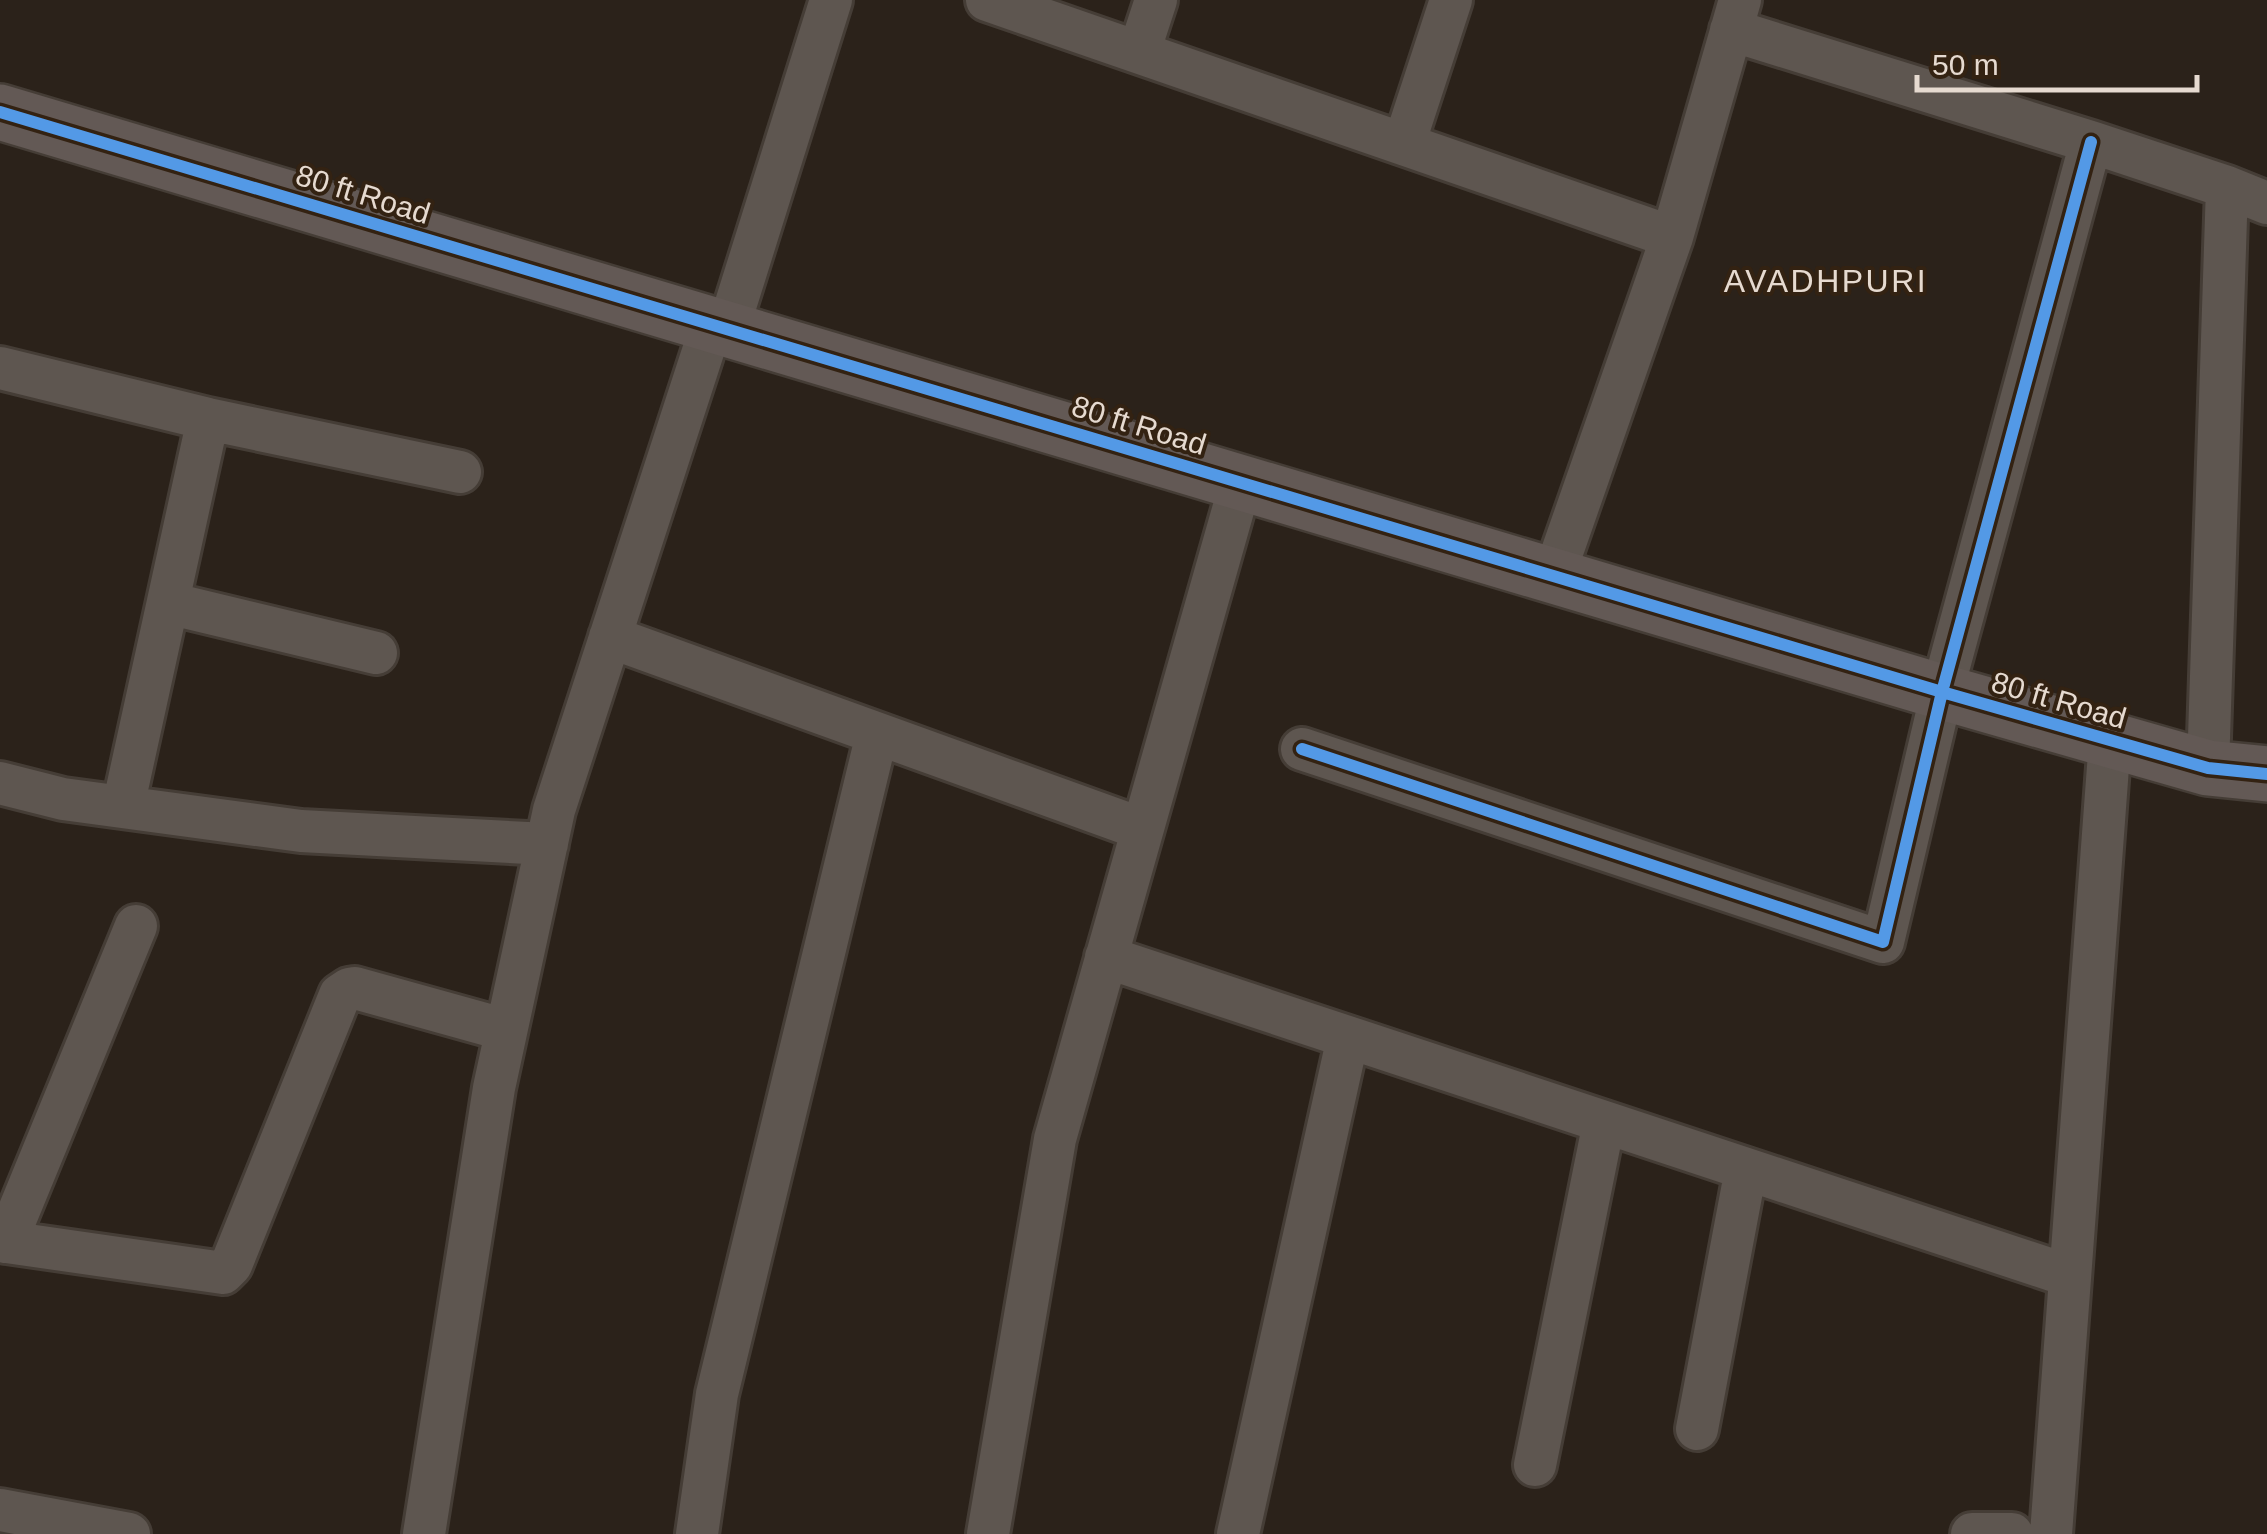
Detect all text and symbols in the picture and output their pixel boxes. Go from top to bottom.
scale bar [1917,30,2197,92]
text: 50 m [1932,48,1999,81]
street label: 80 ft Road [292,158,434,230]
district label: AVADHPURI [1724,263,1928,299]
street label: 80 ft Road [1068,389,1210,461]
street label: 80 ft Road [1988,665,2130,735]

